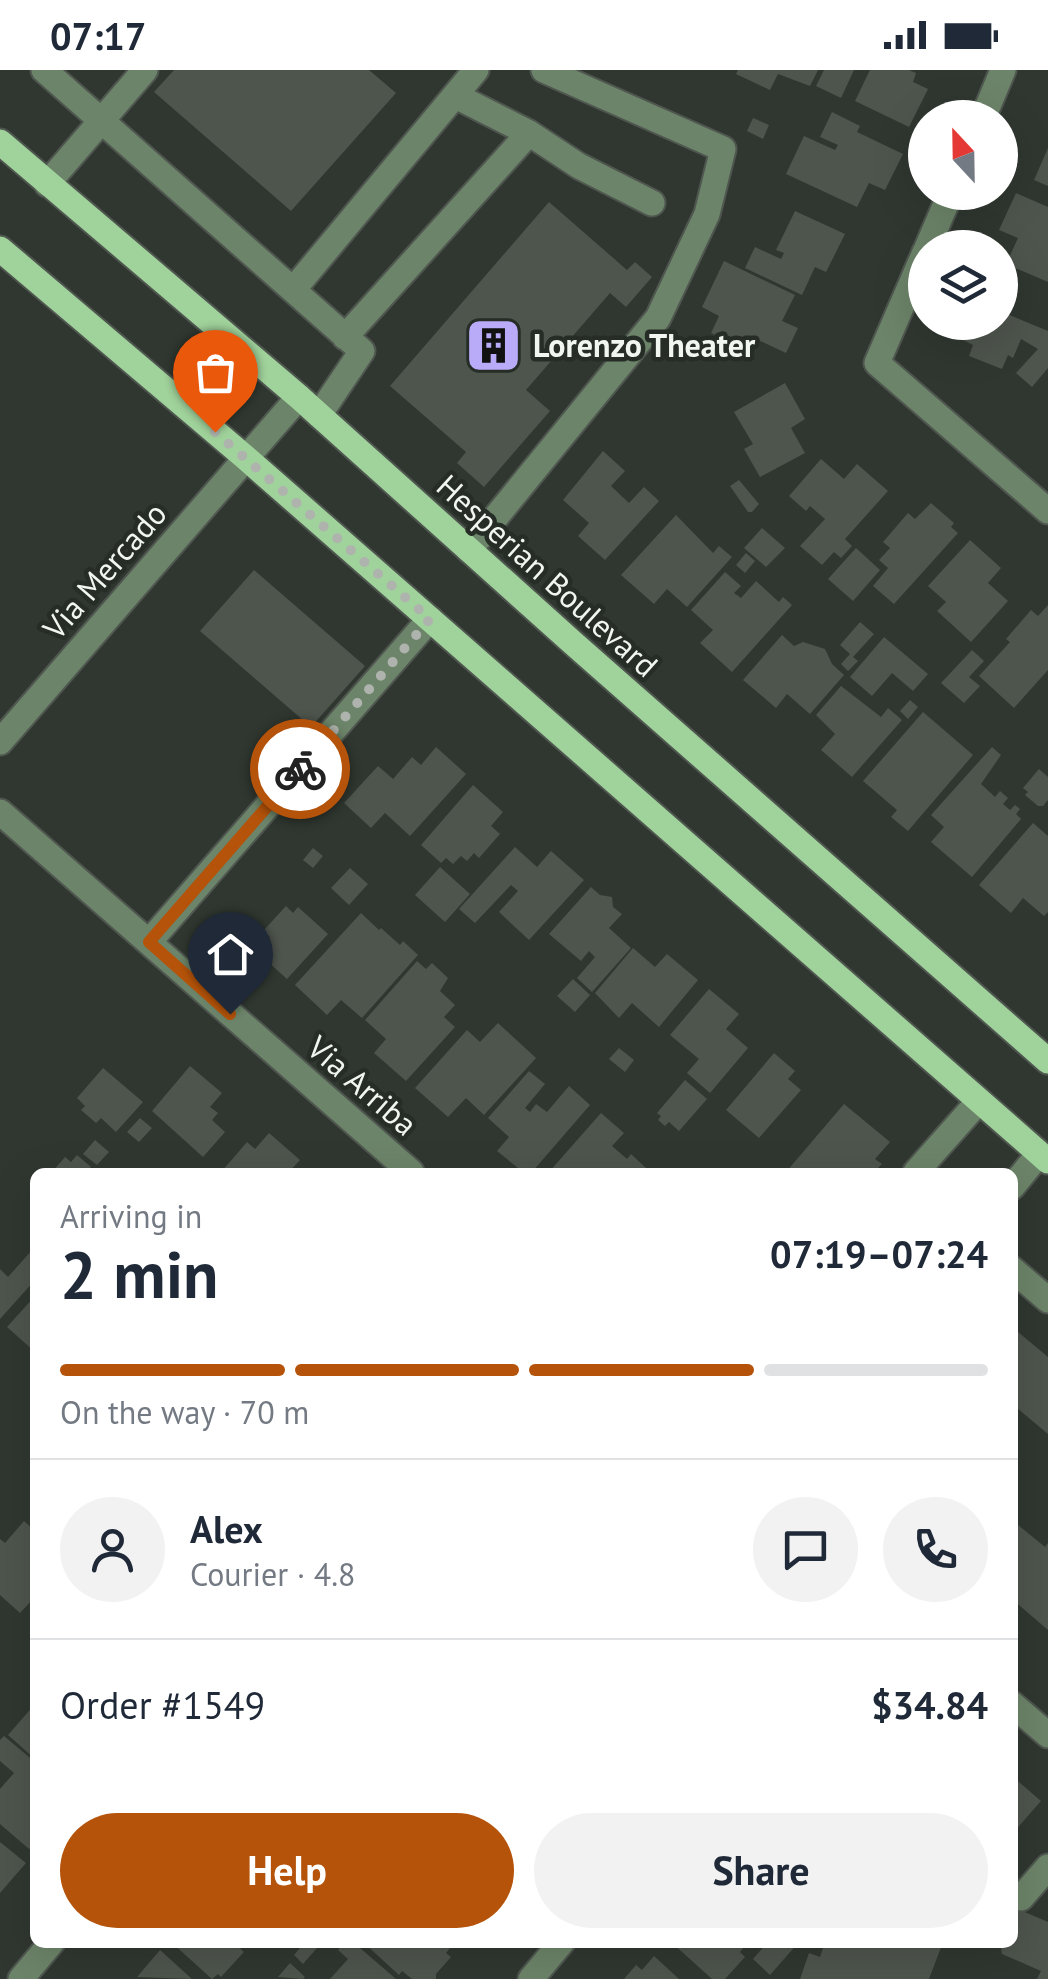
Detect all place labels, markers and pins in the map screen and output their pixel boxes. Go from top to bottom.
building icon: Lorenzo Theater [464,316,524,376]
place label: Lorenzo Theater [533,324,756,366]
pin [173,330,258,433]
pin [188,912,273,1015]

